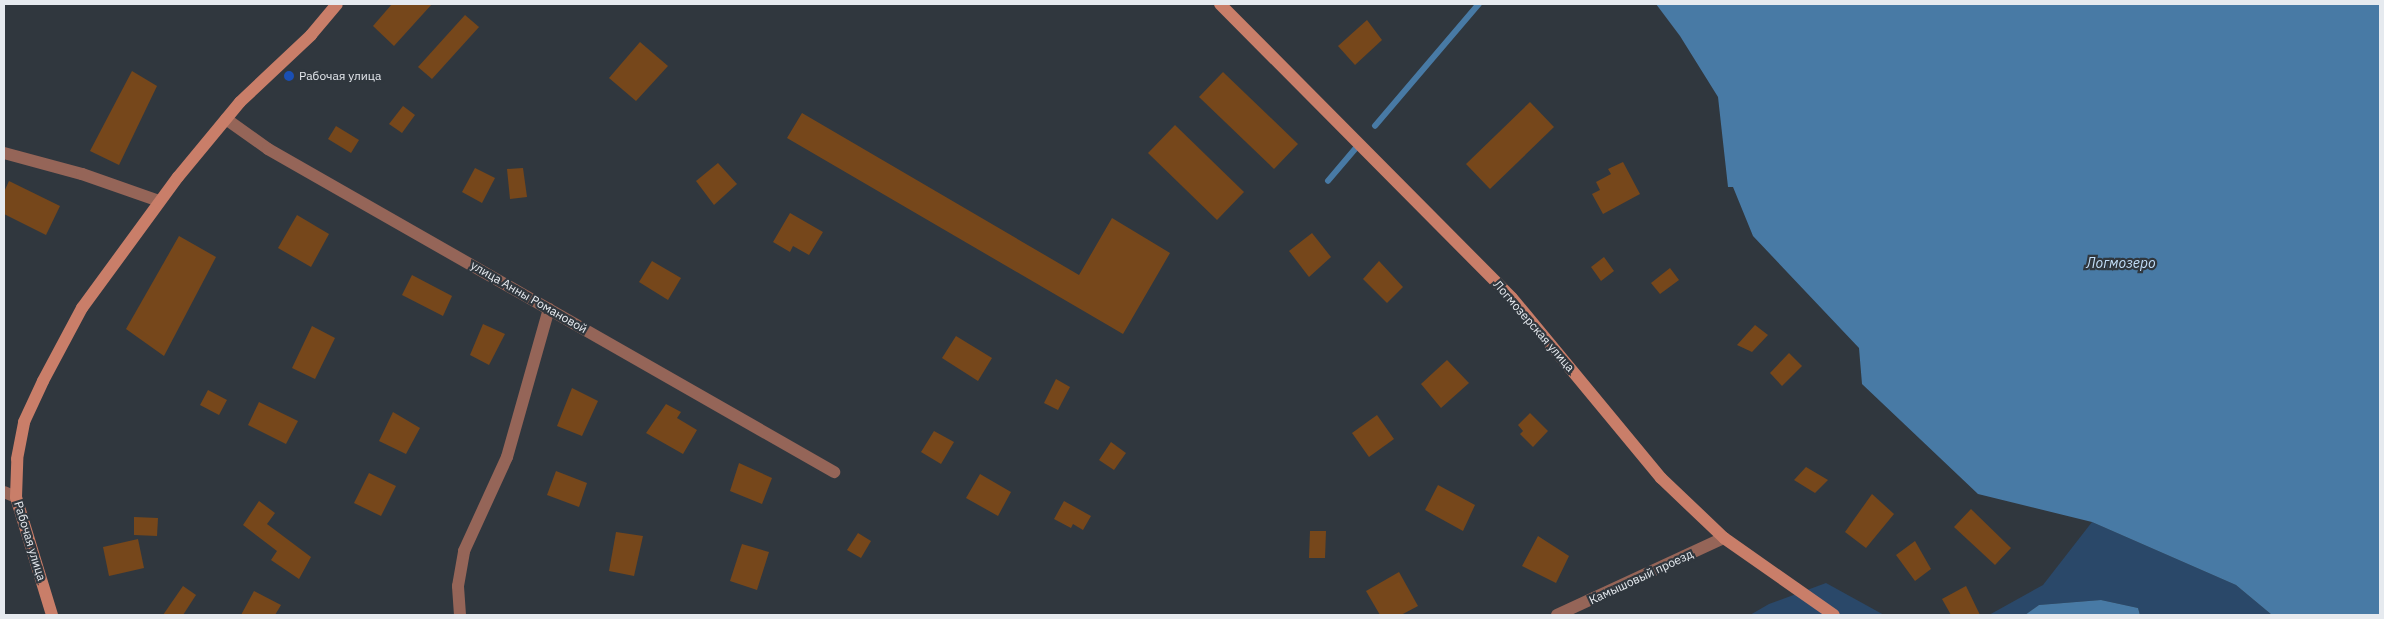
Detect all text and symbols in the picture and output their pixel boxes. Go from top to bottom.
place label: Рабочая улица [299,69,381,83]
marker: Рабочая улица [283,70,295,82]
water label: Логмозеро [2086,255,2156,271]
street label: улица Анны Романовой [468,258,590,336]
street label: Логмозерская улица [1490,277,1578,375]
street label: Рабочая улица [11,499,49,583]
street label: Камышовый проезд [1587,547,1695,607]

